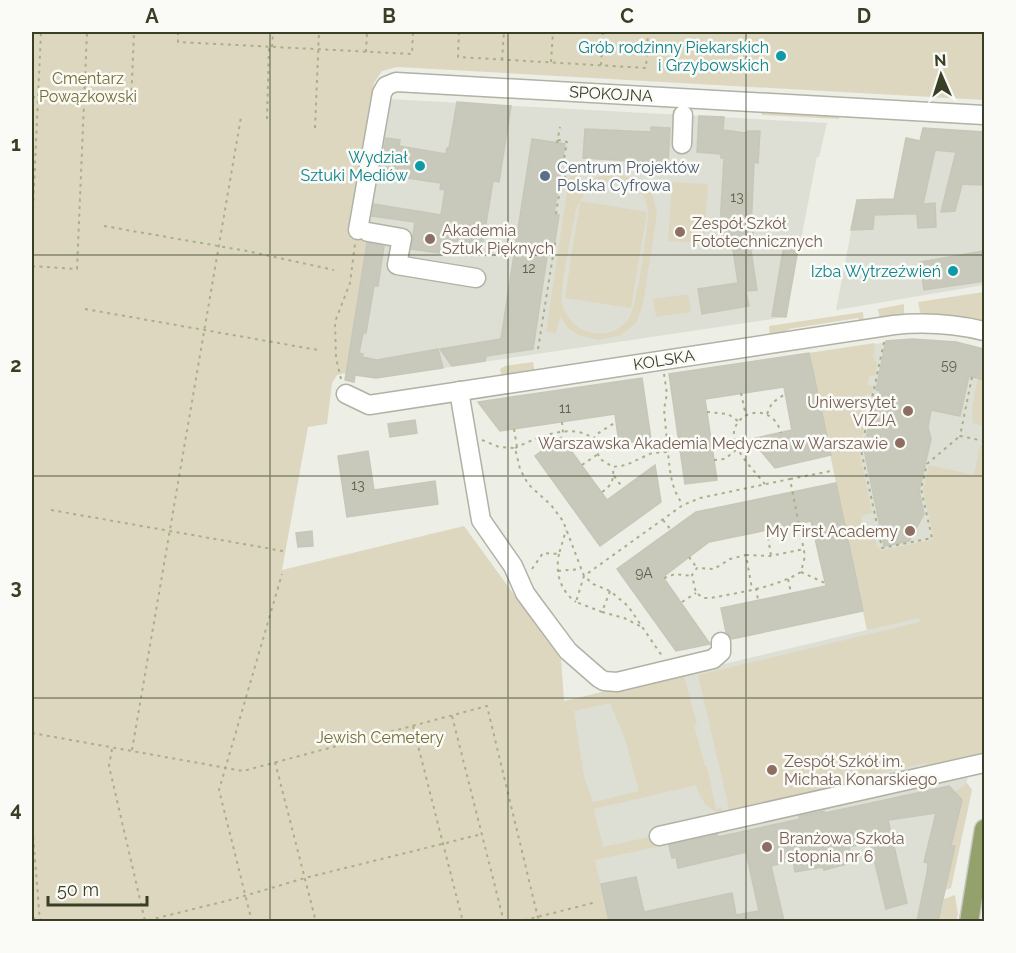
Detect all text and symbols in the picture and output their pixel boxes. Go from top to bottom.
text: A [145,4,159,28]
text: B [382,4,396,28]
text: C [620,4,634,28]
text: D [857,4,871,28]
place label: Grób rodzinny Piekarskich i Grzybowskich [578,38,769,75]
north arrow [911,45,971,105]
marker: Grób rodzinny Piekarskich i Grzybowskich [774,49,788,63]
text: N [934,51,947,70]
park label: Cmentarz Powązkowski [39,69,137,106]
street label: SPOKOJNA [569,82,654,106]
text: 1 [11,132,21,156]
place label: Wydział Sztuki Mediów [301,148,408,185]
place label: Centrum Projektów Polska Cyfrowa [557,158,700,195]
marker: Wydział Sztuki Mediów [413,159,427,173]
marker: Centrum Projektów Polska Cyfrowa [538,169,552,183]
house number: 13 [730,189,744,205]
place label: Zespół Szkół Fototechnicznych [692,214,823,251]
place label: Akademia Sztuk Pięknych [442,221,554,258]
marker: Zespół Szkół Fototechnicznych [673,225,687,239]
marker: Akademia Sztuk Pięknych [423,232,437,246]
house number: 12 [522,260,536,276]
place label: Izba Wytrzeźwień [811,262,941,281]
marker: Izba Wytrzeźwień [946,264,960,278]
street label: KOLSKA [632,346,696,374]
text: 2 [10,353,22,377]
house number: 59 [941,357,957,373]
place label: Uniwersytet VIZJA [807,393,897,430]
house number: 11 [559,400,571,416]
marker: Uniwersytet VIZJA [901,404,915,418]
place label: Warszawska Akademia Medyczna w Warszawie [538,434,888,453]
marker: Warszawska Akademia Medyczna w Warszawie [893,436,907,450]
house number: 13 [351,477,365,493]
place label: My First Academy [766,522,898,541]
marker: My First Academy [903,524,917,538]
house number: 9A [635,565,653,581]
text: 3 [10,575,22,599]
park label: Jewish Cemetery [316,728,444,747]
place label: Zespół Szkół im. Michała Konarskiego [784,752,937,789]
marker: Zespół Szkół im. Michała Konarskiego [765,763,779,777]
text: 4 [10,797,22,821]
place label: Branżowa Szkoła I stopnia nr 6 [779,829,904,866]
marker: Branżowa Szkoła I stopnia nr 6 [760,840,774,854]
scale bar [48,869,147,907]
text: 50 m [57,879,99,900]

